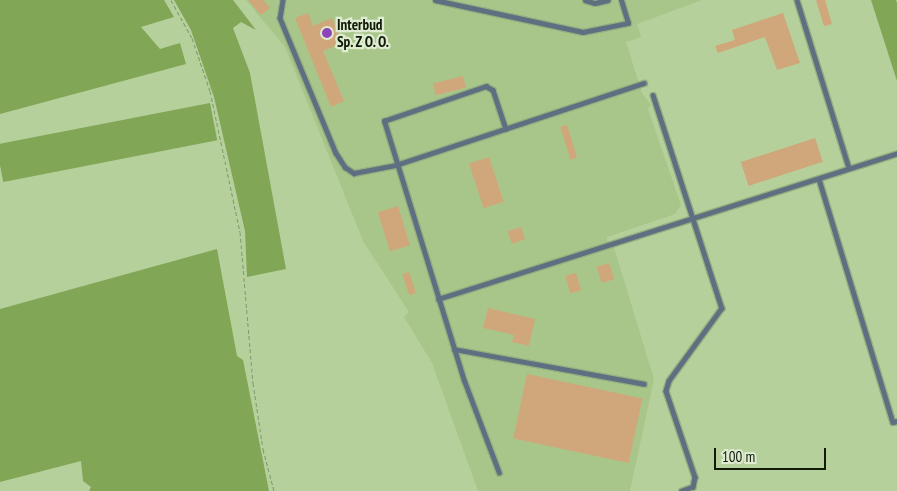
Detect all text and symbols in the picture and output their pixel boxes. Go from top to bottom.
place label: Interbud Sp. Z O. O. [337,15,391,50]
marker: Interbud Sp. Z O. O. [321,27,333,39]
scale bar [717,438,830,470]
text: 100 m [722,447,755,466]

